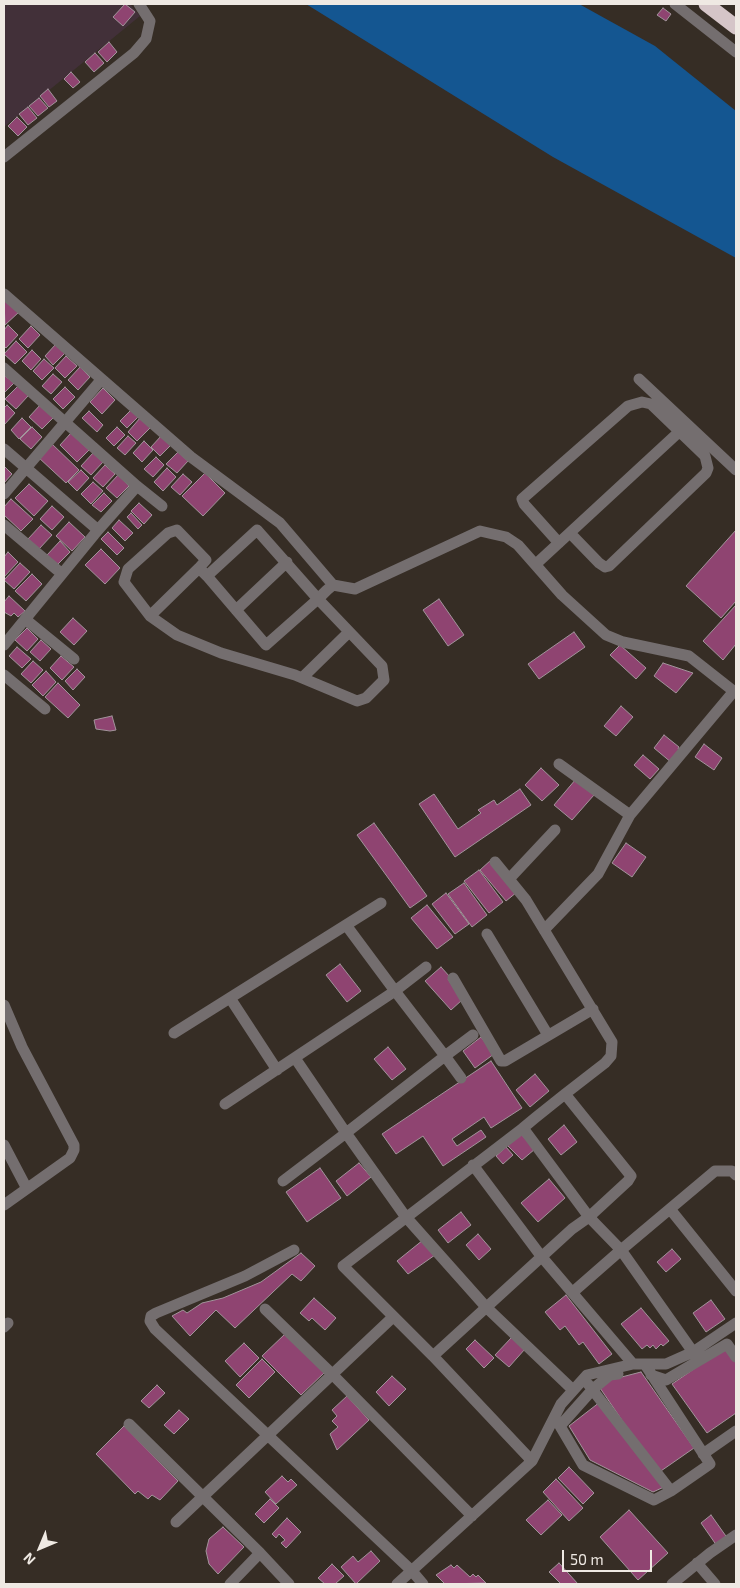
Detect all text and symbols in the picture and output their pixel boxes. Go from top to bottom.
north arrow [15,1523,65,1573]
scale bar [565,1540,655,1572]
text: N [19,1549,39,1569]
text: 50 m [570,1550,604,1568]

